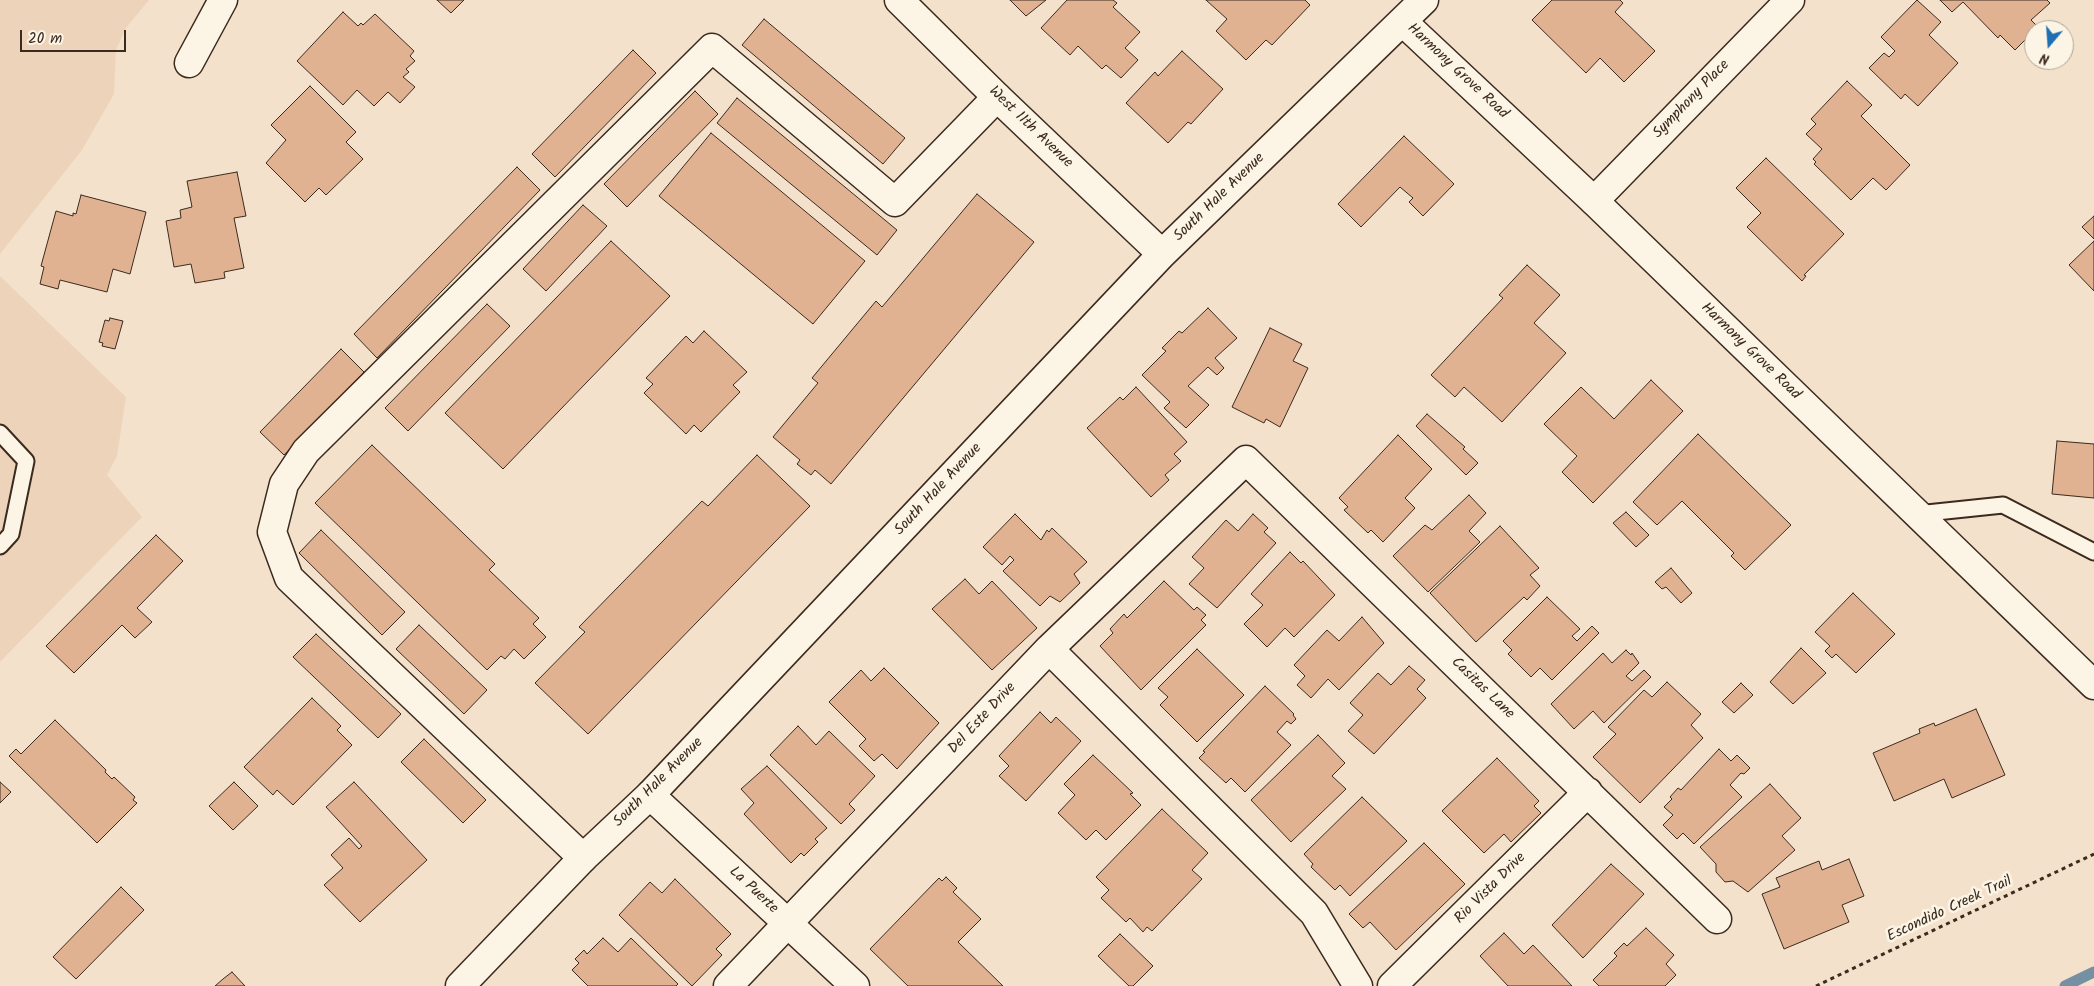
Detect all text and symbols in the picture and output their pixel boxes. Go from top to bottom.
scale bar [22,20,129,52]
street label: Harmony Grove Road [1403,20,1511,124]
north arrow [2024,20,2074,70]
text: 20 m [28,27,62,51]
text: N [2037,46,2052,70]
street label: Symphony Place [1650,57,1734,143]
street label: West 11th Avenue [984,83,1076,173]
street label: South Hale Avenue [1171,150,1269,246]
street label: Harmony Grove Road [1696,300,1804,404]
street label: South Hale Avenue [892,440,986,540]
street label: Casitas Lane [1447,654,1517,724]
street label: Del Este Drive [945,680,1021,758]
street label: South Hale Avenue [610,734,708,832]
street label: Rio Vista Drive [1452,850,1530,928]
street label: La Puerte [725,864,781,918]
street label: Escondido Creek Trail [1885,873,2015,947]

